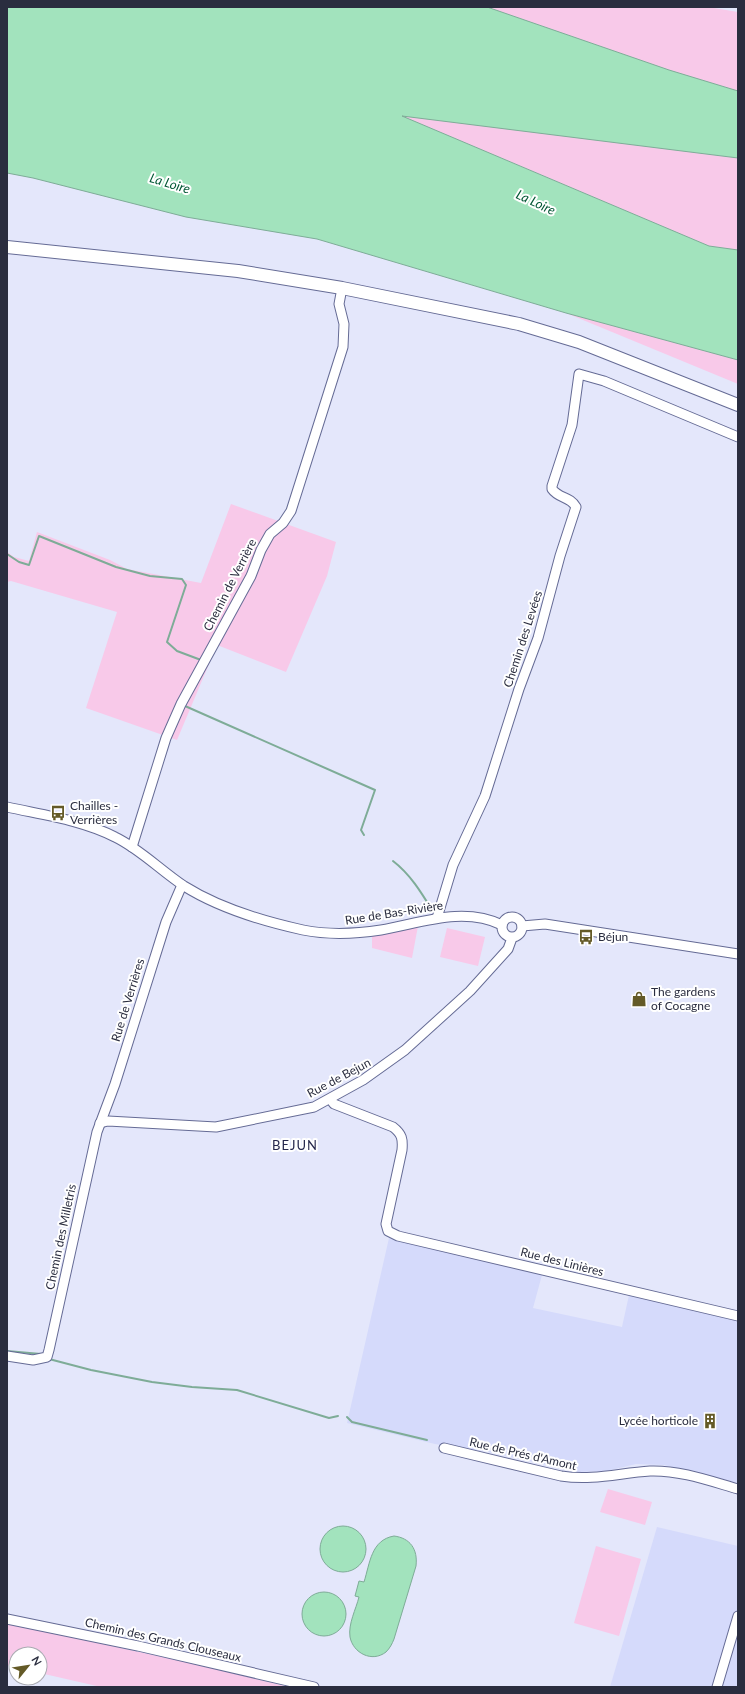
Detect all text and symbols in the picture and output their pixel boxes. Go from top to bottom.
water label: La Loire [148,169,192,197]
water label: La Loire [514,186,558,218]
street label: Chemin de Verrière [200,536,259,633]
street label: Chemin des Levées [500,589,545,689]
place label: Chailles - Verrières [70,798,118,827]
bus stop icon: Chailles - Verrières [49,804,67,822]
street label: Rue de Bas-Rivière [344,897,444,928]
bus stop icon: Béjun [577,928,595,946]
place label: Béjun [598,929,628,944]
street label: Rue de Verrières [108,956,147,1043]
place label: The gardens of Cocagne [651,984,715,1013]
shop icon: The gardens of Cocagne [630,990,648,1008]
street label: Rue de Bejun [304,1055,373,1101]
district label: BEJUN [272,1137,318,1153]
street label: Chemin des Milletris [42,1183,79,1291]
street label: Rue des Linières [519,1244,605,1279]
building icon: Lycée horticole [701,1412,719,1430]
place label: Lycée horticole [619,1413,698,1428]
street label: Rue de Prés d'Amont [468,1434,579,1473]
street label: Chemin des Grands Clouseaux [83,1614,243,1665]
north arrow [8,1646,48,1686]
text: N [29,1654,45,1668]

